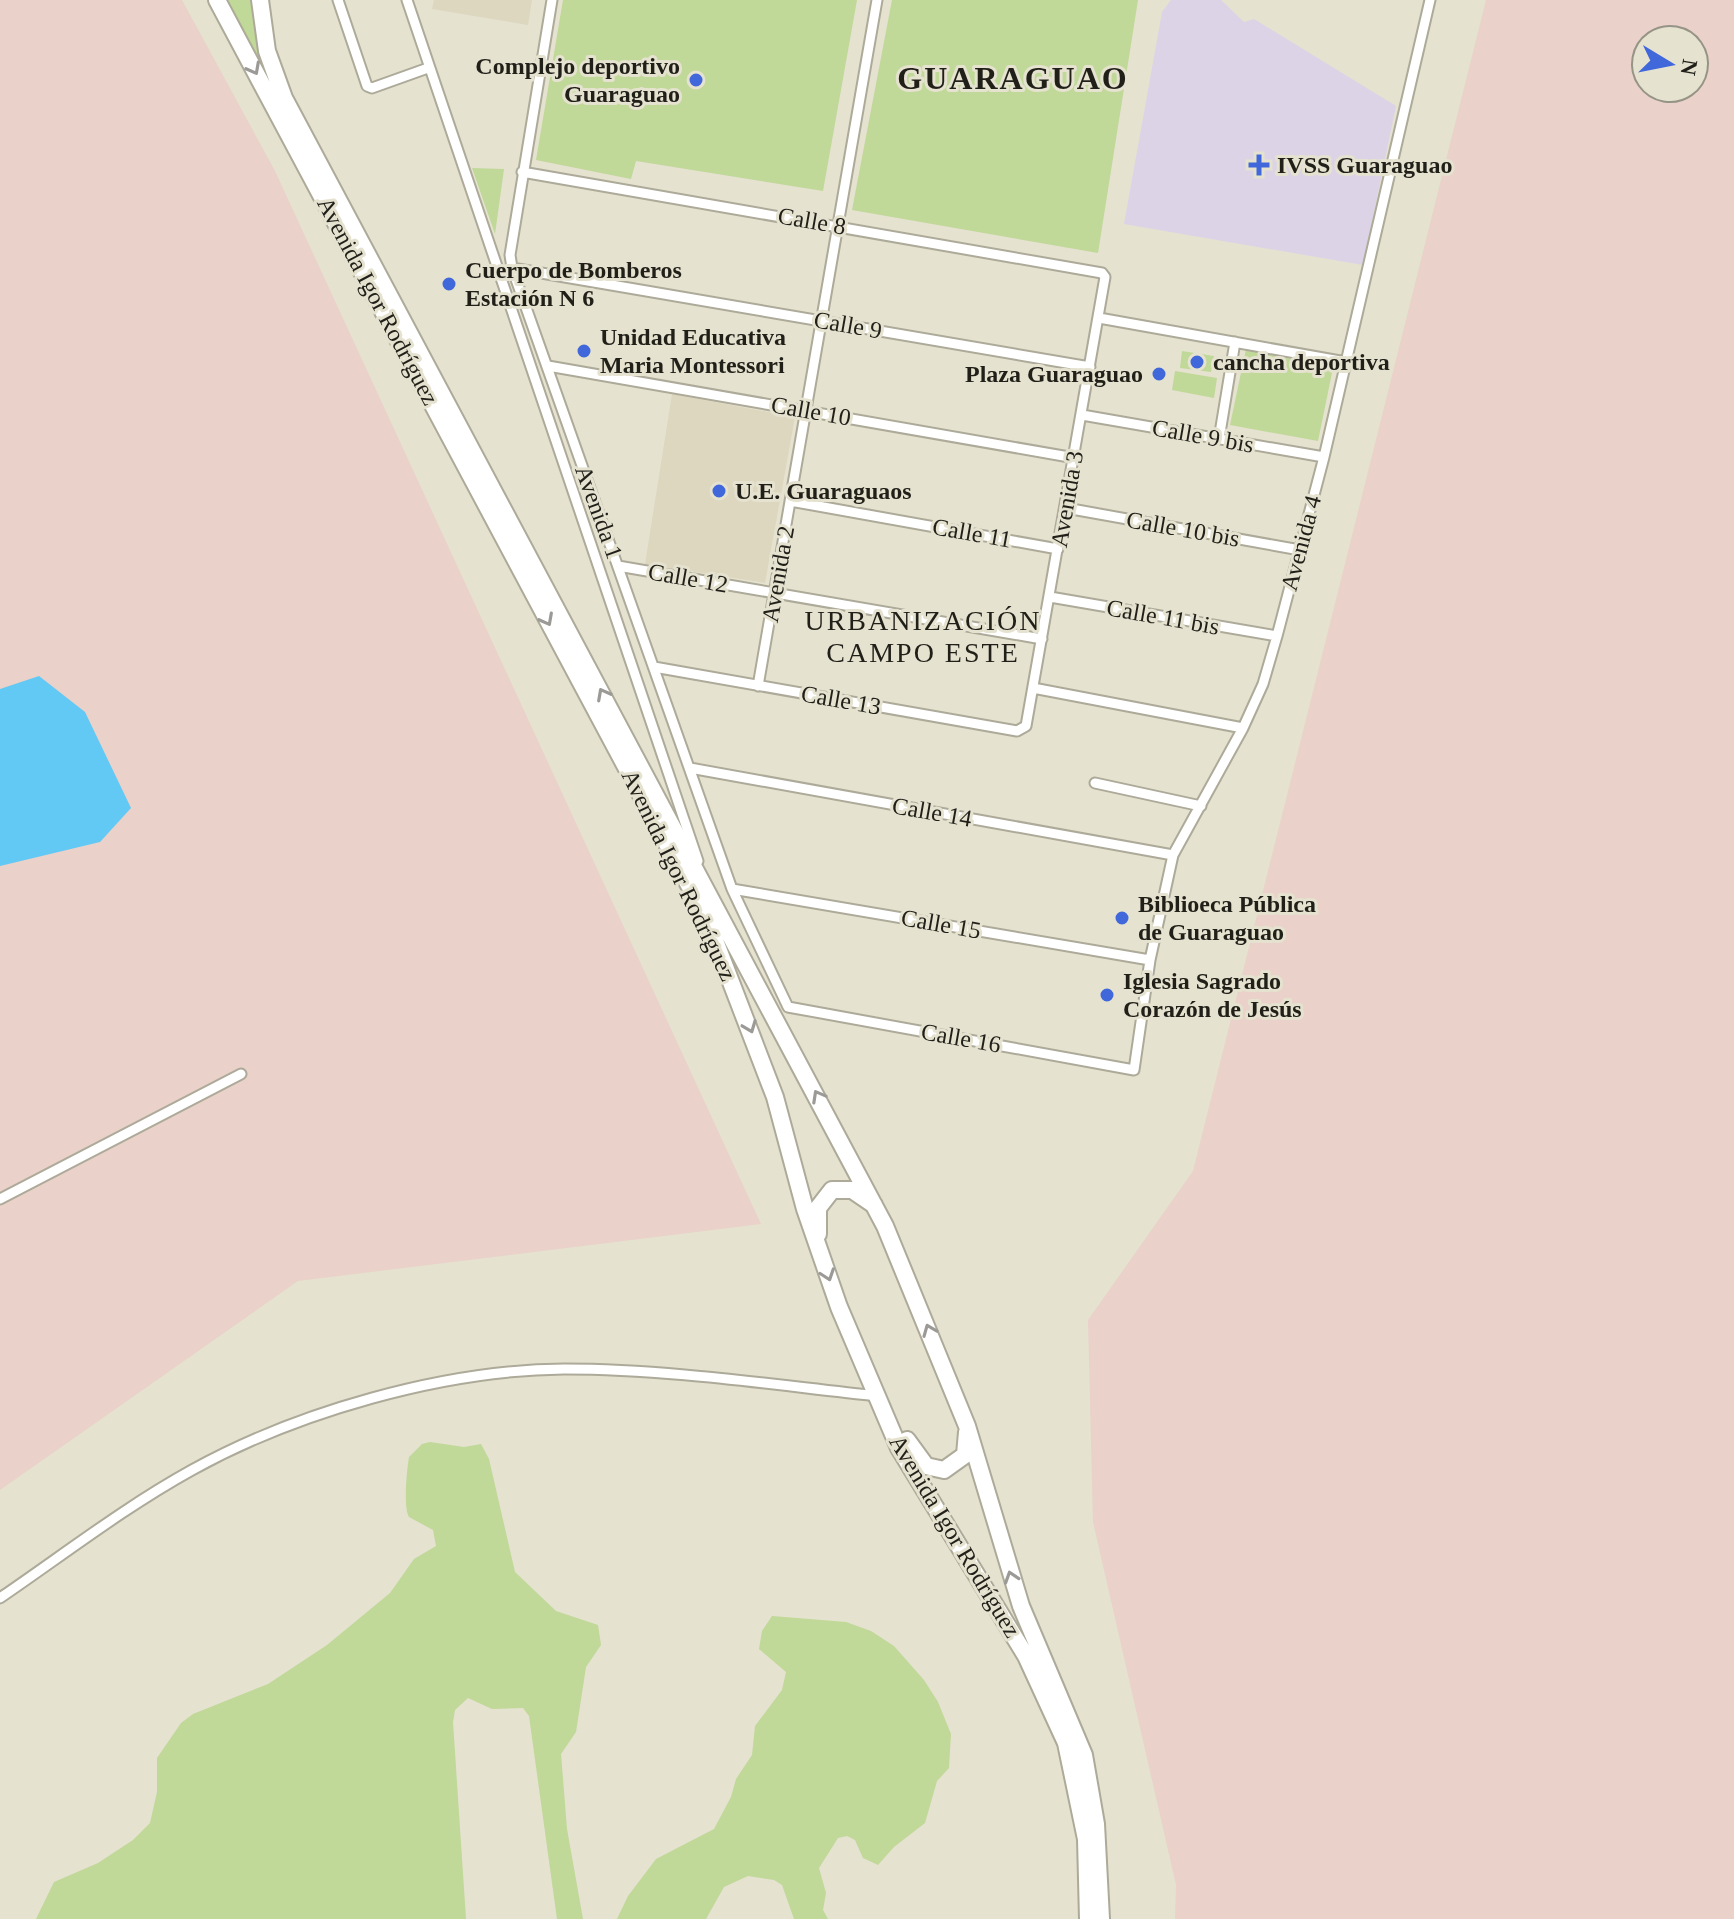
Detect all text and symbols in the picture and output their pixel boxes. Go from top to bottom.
north arrow [1630,24,1710,104]
place label: Complejo deportivo Guaraguao [475,53,680,107]
text: N [1675,57,1703,77]
district label: GUARAGUAO [897,60,1129,96]
one-way arrow [244,61,259,75]
marker: Complejo deportivo Guaraguao [687,71,705,89]
place label: IVSS Guaraguao [1277,152,1452,178]
marker: IVSS Guaraguao [1248,154,1270,176]
street label: Avenida Igor Rodríguez [312,193,444,409]
street label: Calle 8 [776,202,848,240]
place label: Cuerpo de Bomberos Estación N 6 [465,257,682,311]
marker: Cuerpo de Bomberos Estación N 6 [440,275,458,293]
street label: Calle 9 [812,306,884,344]
place label: Unidad Educativa Maria Montessori [600,324,786,378]
marker: Unidad Educativa Maria Montessori [575,342,593,360]
place label: cancha deportiva [1213,349,1390,375]
marker: cancha deportiva [1188,353,1206,371]
place label: Plaza Guaraguao [965,361,1143,387]
marker: Plaza Guaraguao [1150,365,1168,383]
street label: Calle 10 [769,391,853,431]
street label: Calle 9 bis [1150,414,1256,458]
street label: Avenida 3 [1046,449,1088,549]
street label: Avenida 1 [570,462,628,562]
place label: U.E. Guaraguaos [735,478,912,504]
marker: U.E. Guaraguaos [710,482,728,500]
street label: Avenida 4 [1276,493,1326,593]
street label: Calle 10 bis [1124,506,1242,552]
street label: Calle 11 [930,513,1014,553]
street label: Avenida 2 [757,524,799,624]
street label: Calle 12 [646,558,730,598]
street label: Calle 11 bis [1105,594,1221,640]
district label: URBANIZACIÓN CAMPO ESTE [804,605,1042,668]
one-way arrow [538,611,553,626]
street label: Calle 13 [799,680,883,720]
one-way arrow [597,687,612,702]
street label: Avenida Igor Rodríguez [617,765,741,985]
street label: Calle 14 [890,792,974,832]
place label: Biblioeca Pública de Guaraguao [1138,891,1316,945]
street label: Calle 15 [899,904,983,944]
marker: Biblioeca Pública de Guaraguao [1113,909,1131,927]
place label: Iglesia Sagrado Corazón de Jesús [1123,968,1302,1022]
marker: Iglesia Sagrado Corazón de Jesús [1098,986,1116,1004]
street label: Calle 16 [919,1018,1003,1058]
one-way arrow [740,1019,757,1033]
one-way arrow [813,1089,828,1104]
one-way arrow [818,1267,835,1281]
one-way arrow [922,1324,939,1338]
street label: Avenida Igor Rodríguez [884,1430,1026,1642]
one-way arrow [1005,1571,1021,1585]

